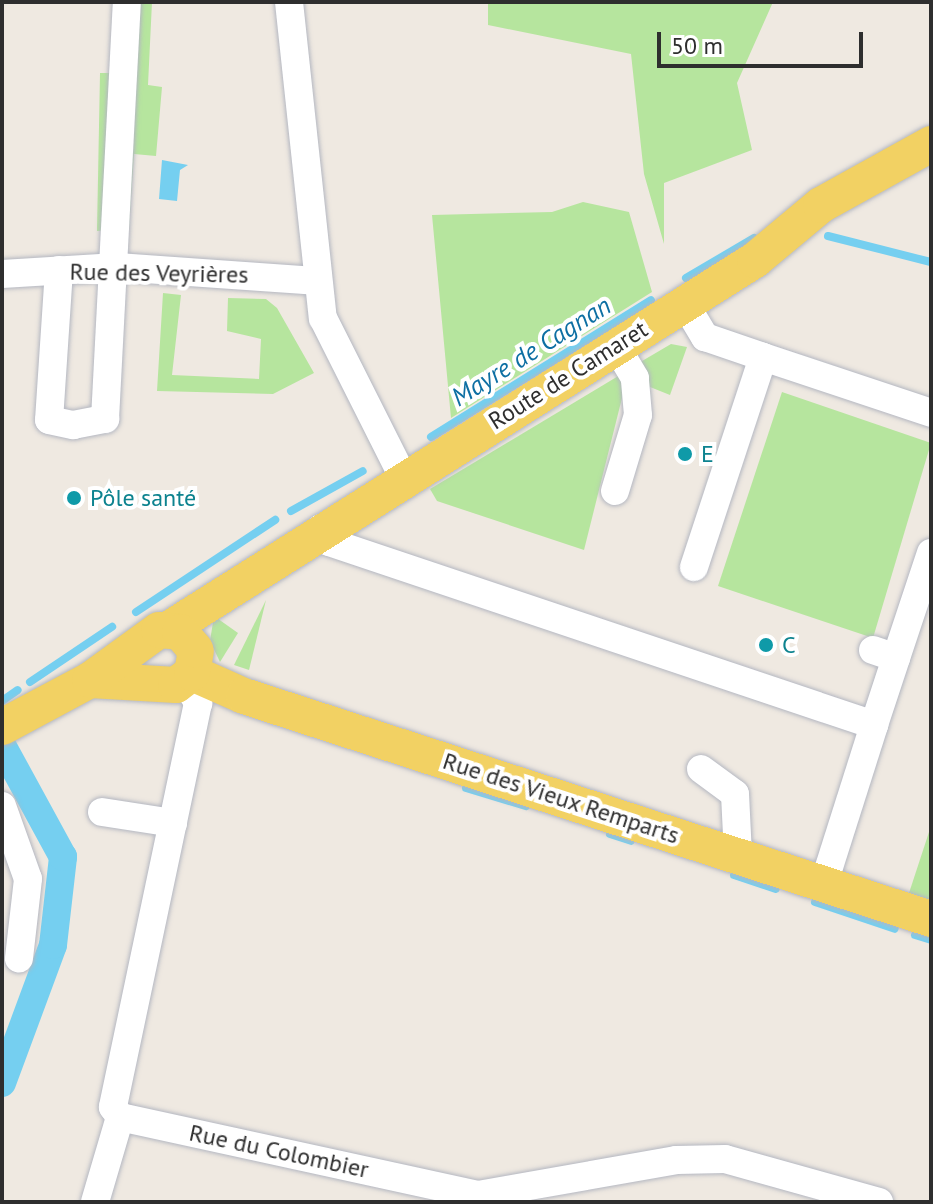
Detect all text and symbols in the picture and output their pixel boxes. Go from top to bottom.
scale bar [661,16,867,66]
text: 50 m [671,30,723,61]
street label: Rue des Veyrières [69,257,249,289]
water label: Mayre de Cagnan [446,290,616,412]
street label: Route de Camaret [483,315,653,435]
place label: E [701,440,714,468]
marker: E [676,445,694,463]
place label: Pôle santé [90,484,196,512]
marker: Pôle santé [65,489,83,507]
place label: C [782,631,796,659]
marker: C [757,636,775,654]
street label: Rue des Vieux Remparts [439,746,683,850]
street label: Rue du Colombier [187,1118,371,1184]

